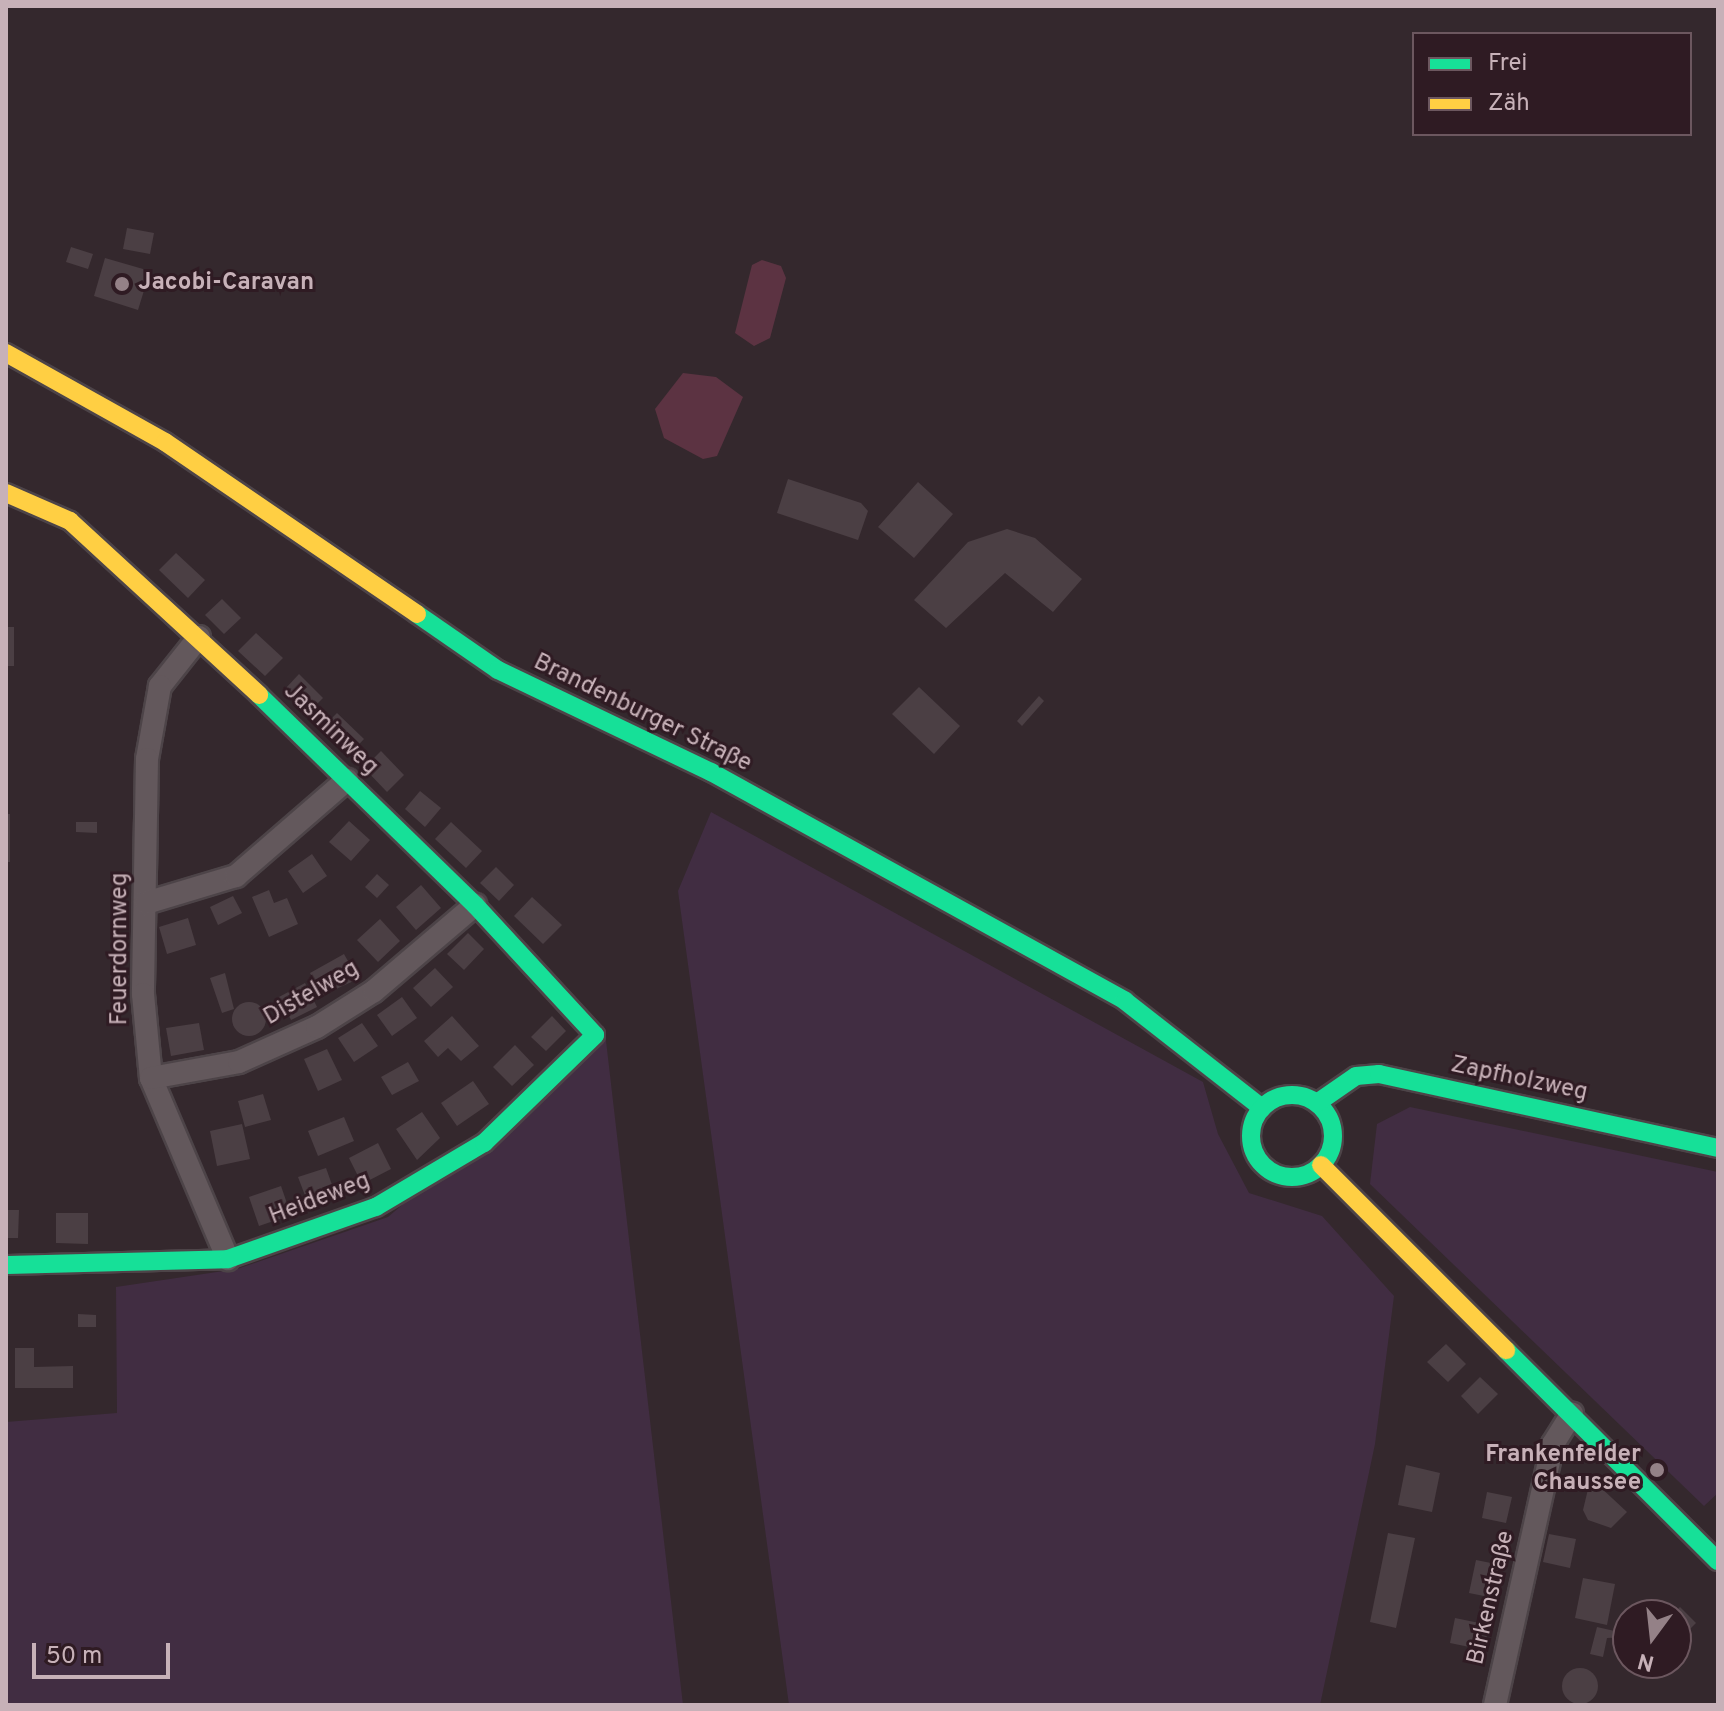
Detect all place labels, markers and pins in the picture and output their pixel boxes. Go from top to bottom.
place label: Jacobi-Caravan [138,270,314,298]
marker: Jacobi-Caravan [113,275,131,293]
place label: Frankenfelder Chaussee [1485,1442,1641,1498]
marker: Frankenfelder Chaussee [1648,1461,1666,1479]

